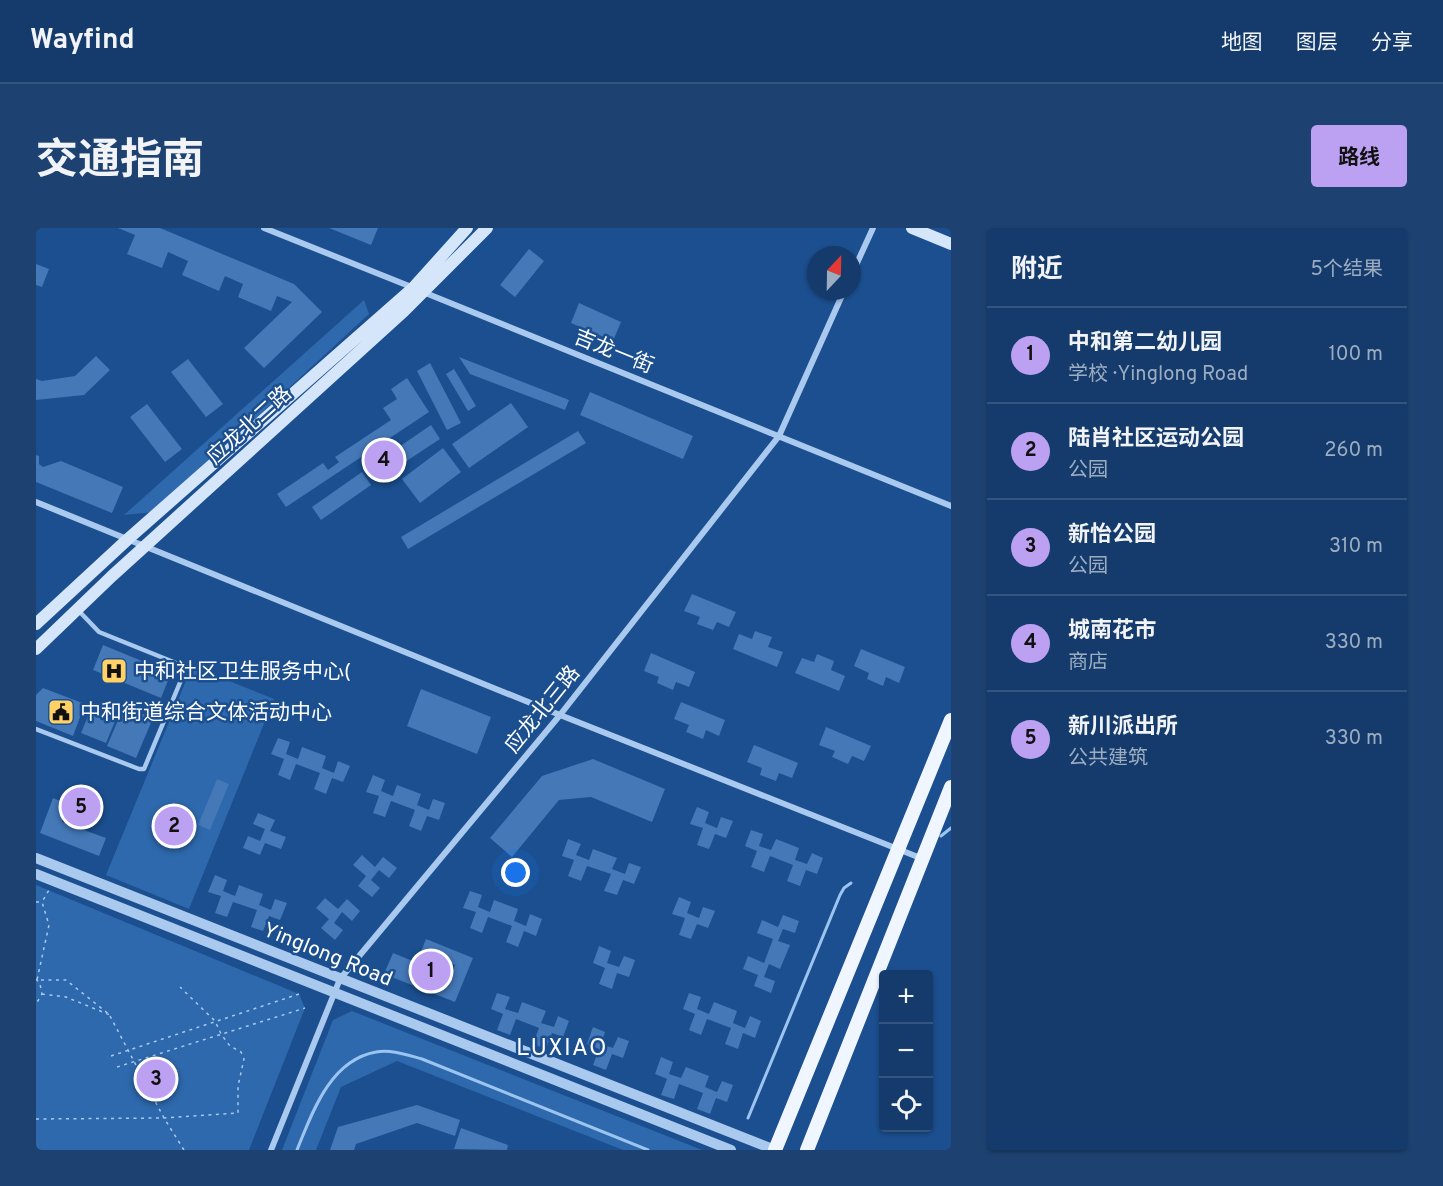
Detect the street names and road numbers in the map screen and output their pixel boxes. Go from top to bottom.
street label: 吉龙一街 [569,324,657,381]
street label: 应龙北二路 [202,381,298,471]
street label: 应龙北三路 [500,661,587,759]
street label: Yinglong Road [259,917,396,994]

